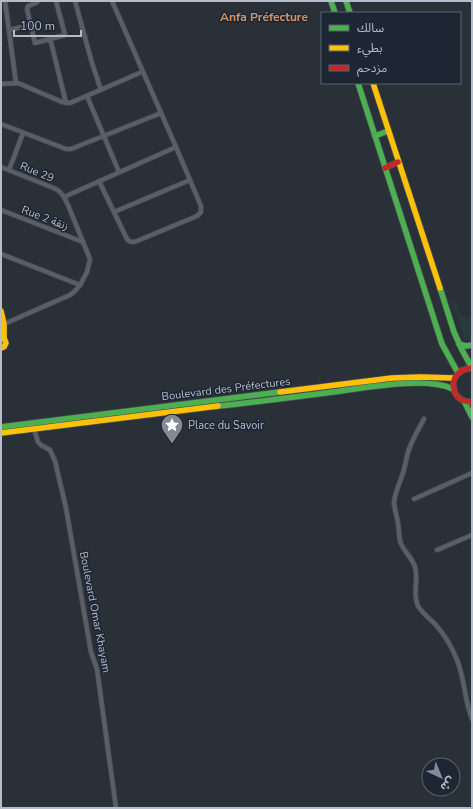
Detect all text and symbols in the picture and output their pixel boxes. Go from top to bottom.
district label: Anfa Préfecture [220,9,308,25]
scale bar [14,12,81,38]
legend [321,12,461,84]
text: 100 m [20,18,55,34]
text: سالك [357,20,384,36]
text: بطيء [357,40,383,58]
text: مزدحم [357,60,387,77]
street label: Rue 29 [18,158,56,186]
street label: Rue 2 زنقة [19,202,71,234]
street label: Boulevard des Préfectures [161,374,291,404]
place icon: Place du Savoir [159,412,185,445]
place label: Place du Savoir [188,418,264,433]
street label: Boulevard Omar Khayam [76,550,114,674]
north arrow [421,757,461,797]
text: ش [437,773,458,794]

